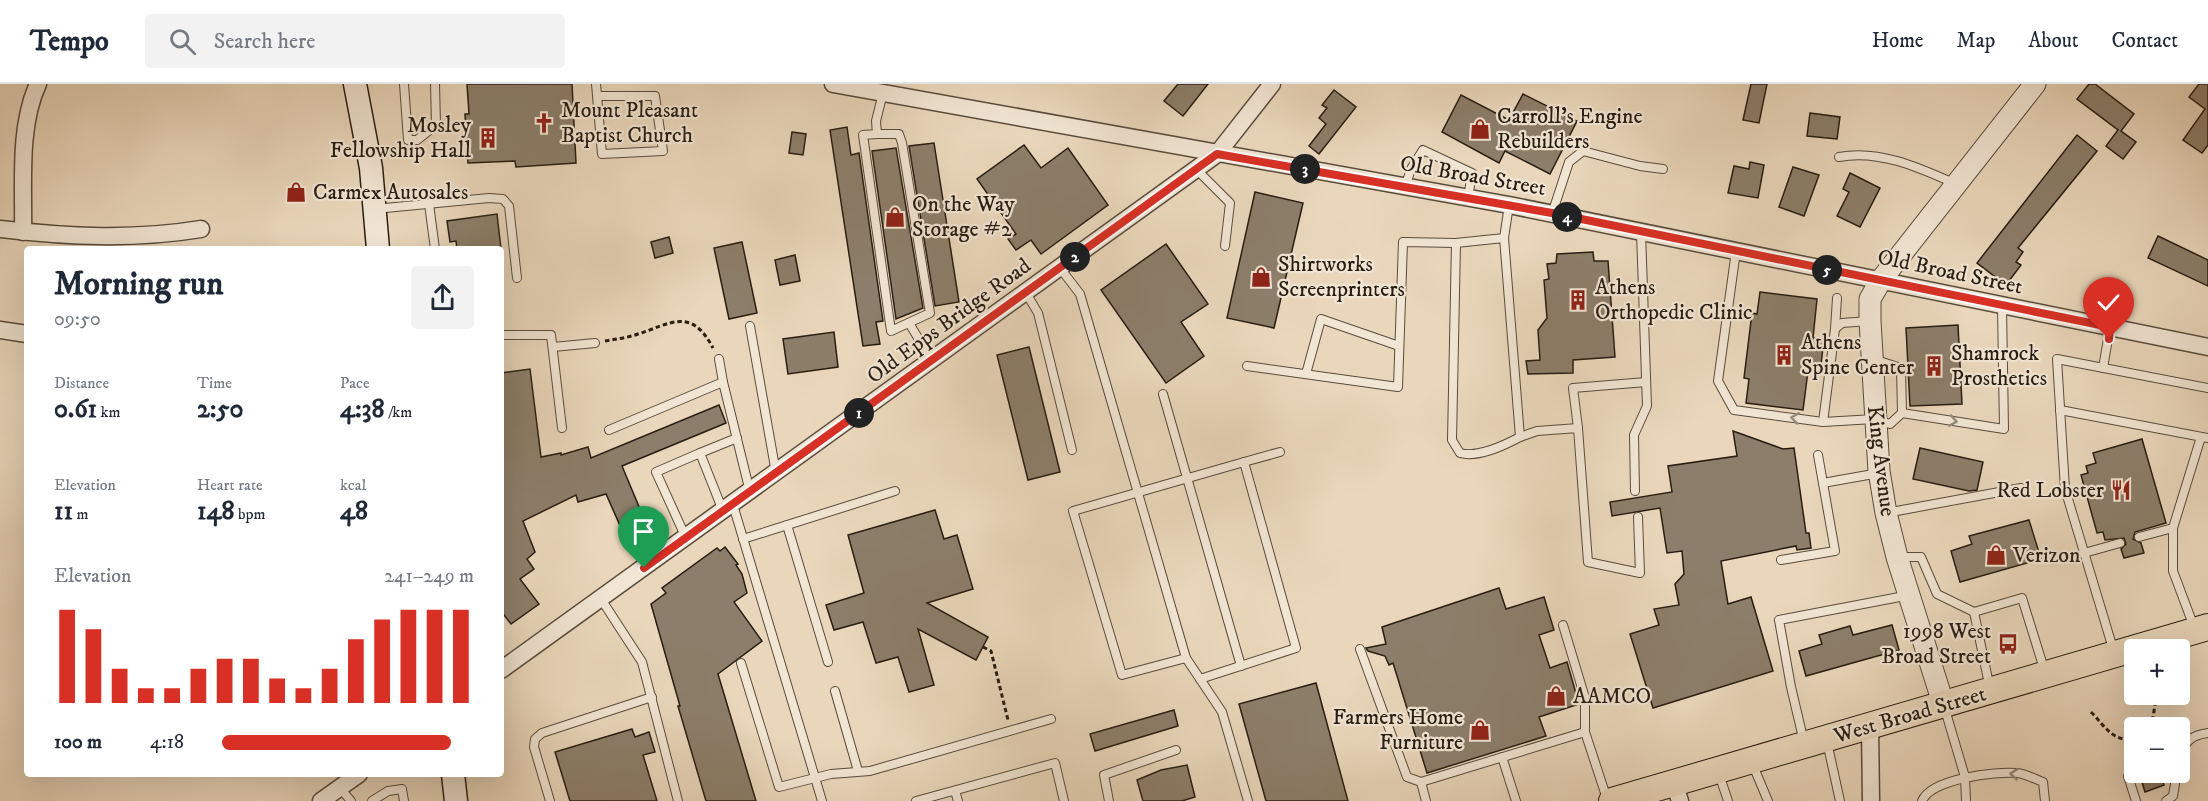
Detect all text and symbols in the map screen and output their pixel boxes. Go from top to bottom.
search box [145,14,565,68]
text: Tempo [30,24,109,59]
icon: search [166,25,199,58]
text: Search here [214,28,315,55]
text: Home [1872,28,1924,54]
text: Map [1957,28,1995,54]
text: About [2028,28,2079,54]
text: Contact [2112,28,2178,54]
place label: Mount Pleasant Baptist Church [561,97,698,149]
place label: Carroll's Engine Rebuilders [1497,103,1643,155]
church icon: Mount Pleasant Baptist Church [532,111,556,135]
place label: Mosley Fellowship Hall [330,112,472,164]
shop icon: Carroll's Engine Rebuilders [1468,117,1492,141]
building icon: Mosley Fellowship Hall [476,126,500,150]
street label: Old Broad Street [1398,150,1548,202]
pin: 3 [1290,154,1320,184]
text: 3 [1302,159,1308,179]
place label: Carmex Autosales [313,179,468,206]
shop icon: Carmex Autosales [284,180,308,204]
place label: On the Way Storage #2 [912,191,1015,243]
pin: 4 [1552,202,1582,232]
shop icon: On the Way Storage #2 [883,205,907,229]
text: 4 [1562,207,1572,227]
pin: 2 [1060,242,1090,272]
street label: Old Broad Street [1875,243,2025,301]
text: 2 [1071,247,1079,267]
place label: Shirtworks Screenprinters [1278,251,1405,303]
street label: Old Epps Bridge Road [862,252,1036,390]
pin: 5 [1812,255,1842,285]
text: 5 [1823,260,1831,280]
text: Morning run [54,264,223,305]
shop icon: Shirtworks Screenprinters [1249,265,1273,289]
button: share [411,266,474,329]
place label: Athens Orthopedic Clinic [1595,274,1753,326]
pin [2083,277,2134,339]
icon: check [2092,286,2125,319]
building icon: Athens Orthopedic Clinic [1566,288,1590,312]
text: 09:50 [54,307,101,332]
place label: Athens Spine Center [1801,329,1915,381]
place label: Shamrock Prosthetics [1951,340,2047,392]
building icon: Athens Spine Center [1772,343,1796,367]
building icon: Shamrock Prosthetics [1922,354,1946,378]
text: Distance [54,373,109,393]
text: Time [197,373,232,393]
text: Pace [340,373,370,393]
text: 0.61 [54,393,97,426]
text: 2:50 [197,393,243,426]
text: 4:38 [340,393,384,426]
pin: 1 [844,398,874,428]
text: km [97,402,121,422]
text: /km [384,402,412,422]
text: 1 [856,403,862,423]
street label: King Avenue [1861,404,1901,518]
one-way arrow [1790,412,1800,425]
one-way arrow [1948,414,1958,427]
text: Elevation [54,475,116,495]
text: Heart rate [197,475,263,495]
text: kcal [340,475,366,495]
place label: Red Lobster [1996,477,2105,504]
restaurant icon: Red Lobster [2109,478,2133,502]
text: 11 [54,495,73,528]
text: 148 [197,495,235,528]
text: 48 [340,495,368,528]
text: m [73,504,89,524]
text: bpm [235,504,266,524]
pin [618,506,669,568]
icon: arrive [627,515,660,548]
place label: Verizon [2012,542,2081,569]
shop icon: Verizon [1984,543,2008,567]
text: Elevation [54,564,131,589]
text: 241–249 m [384,564,474,589]
place label: 1998 West Broad Street [1881,618,1991,670]
bus stop icon: 1998 West Broad Street [1996,632,2020,656]
map controls [2124,639,2190,783]
button: + [2124,639,2190,705]
street label: West Broad Street [1830,680,1989,750]
place label: AAMCO [1573,683,1651,710]
shop icon: AAMCO [1544,684,1568,708]
place label: Farmers Home Furniture [1332,704,1463,756]
button: − [2124,717,2190,783]
shop icon: Farmers Home Furniture [1468,718,1492,742]
text: 100 m [54,730,102,755]
text: 4:18 [150,730,184,755]
one-way arrow [2010,768,2019,781]

